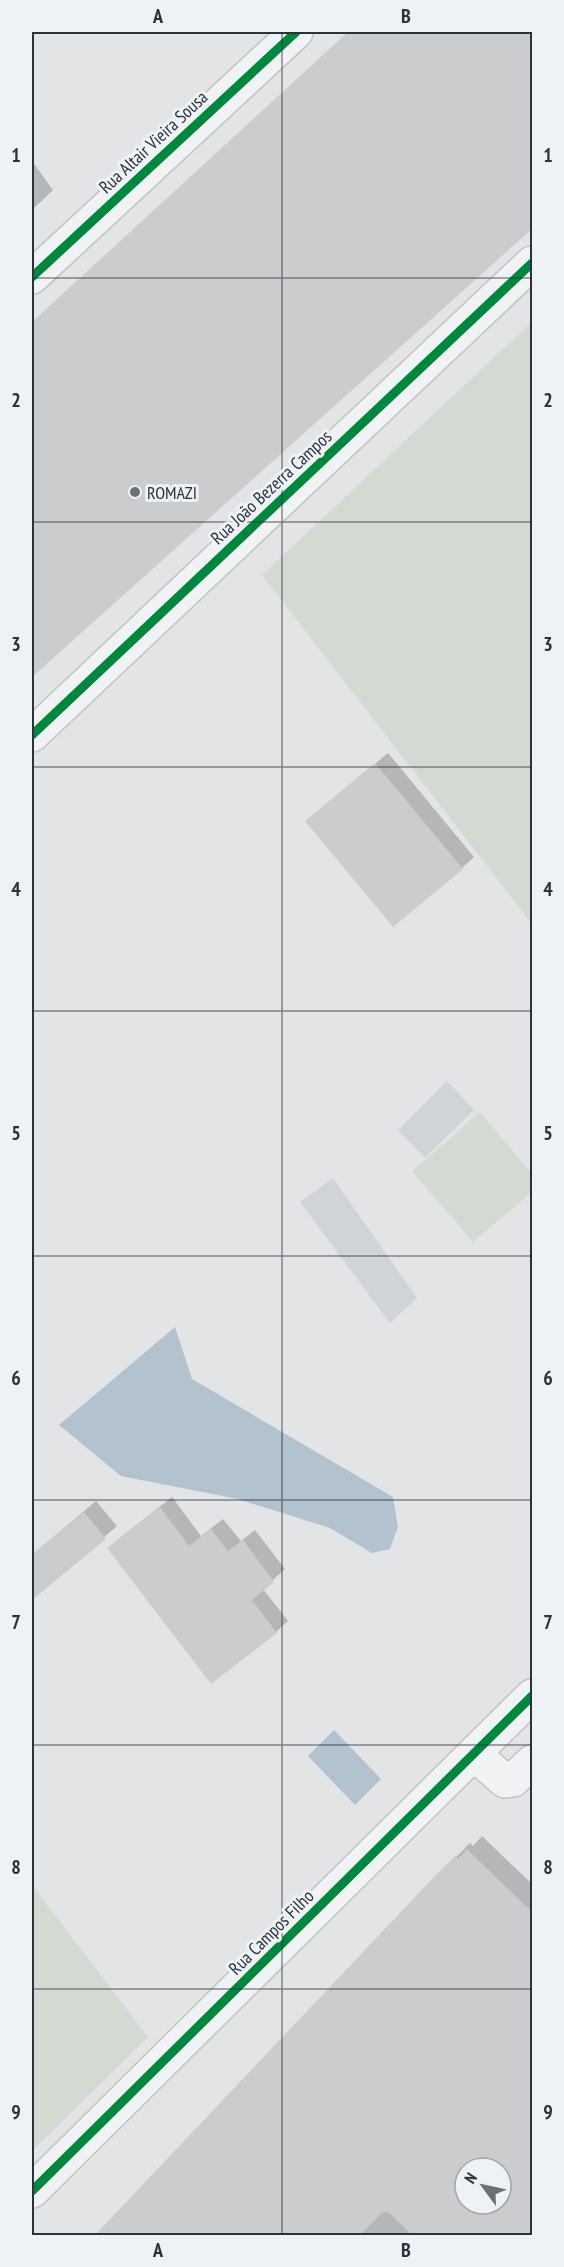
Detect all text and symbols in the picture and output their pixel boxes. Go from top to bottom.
text: A [152,3,164,29]
text: B [401,3,411,29]
street label: Rua Altair Vieira Sousa [94,86,212,198]
text: 1 [11,142,21,168]
text: 1 [543,142,553,168]
text: 2 [11,387,21,413]
text: 2 [543,387,553,413]
street label: Rua João Bezerra Campos [206,425,336,549]
place label: ROMAZI [147,481,197,504]
marker: ROMAZI [128,485,142,499]
text: 3 [11,631,21,657]
text: 3 [543,631,553,657]
text: 4 [11,876,21,902]
text: 4 [543,876,553,902]
text: 5 [11,1120,21,1146]
text: 5 [543,1120,553,1146]
text: 6 [11,1365,21,1391]
text: 6 [543,1365,553,1391]
text: 7 [11,1609,21,1635]
text: 7 [543,1609,553,1635]
text: 8 [11,1854,21,1880]
text: 8 [543,1854,553,1880]
street label: Rua Campos Filho [224,1884,319,1979]
text: 9 [11,2099,21,2125]
text: 9 [543,2099,553,2125]
north arrow [453,2156,513,2216]
text: N [460,2169,481,2187]
text: A [152,2237,164,2263]
text: B [401,2237,411,2263]

